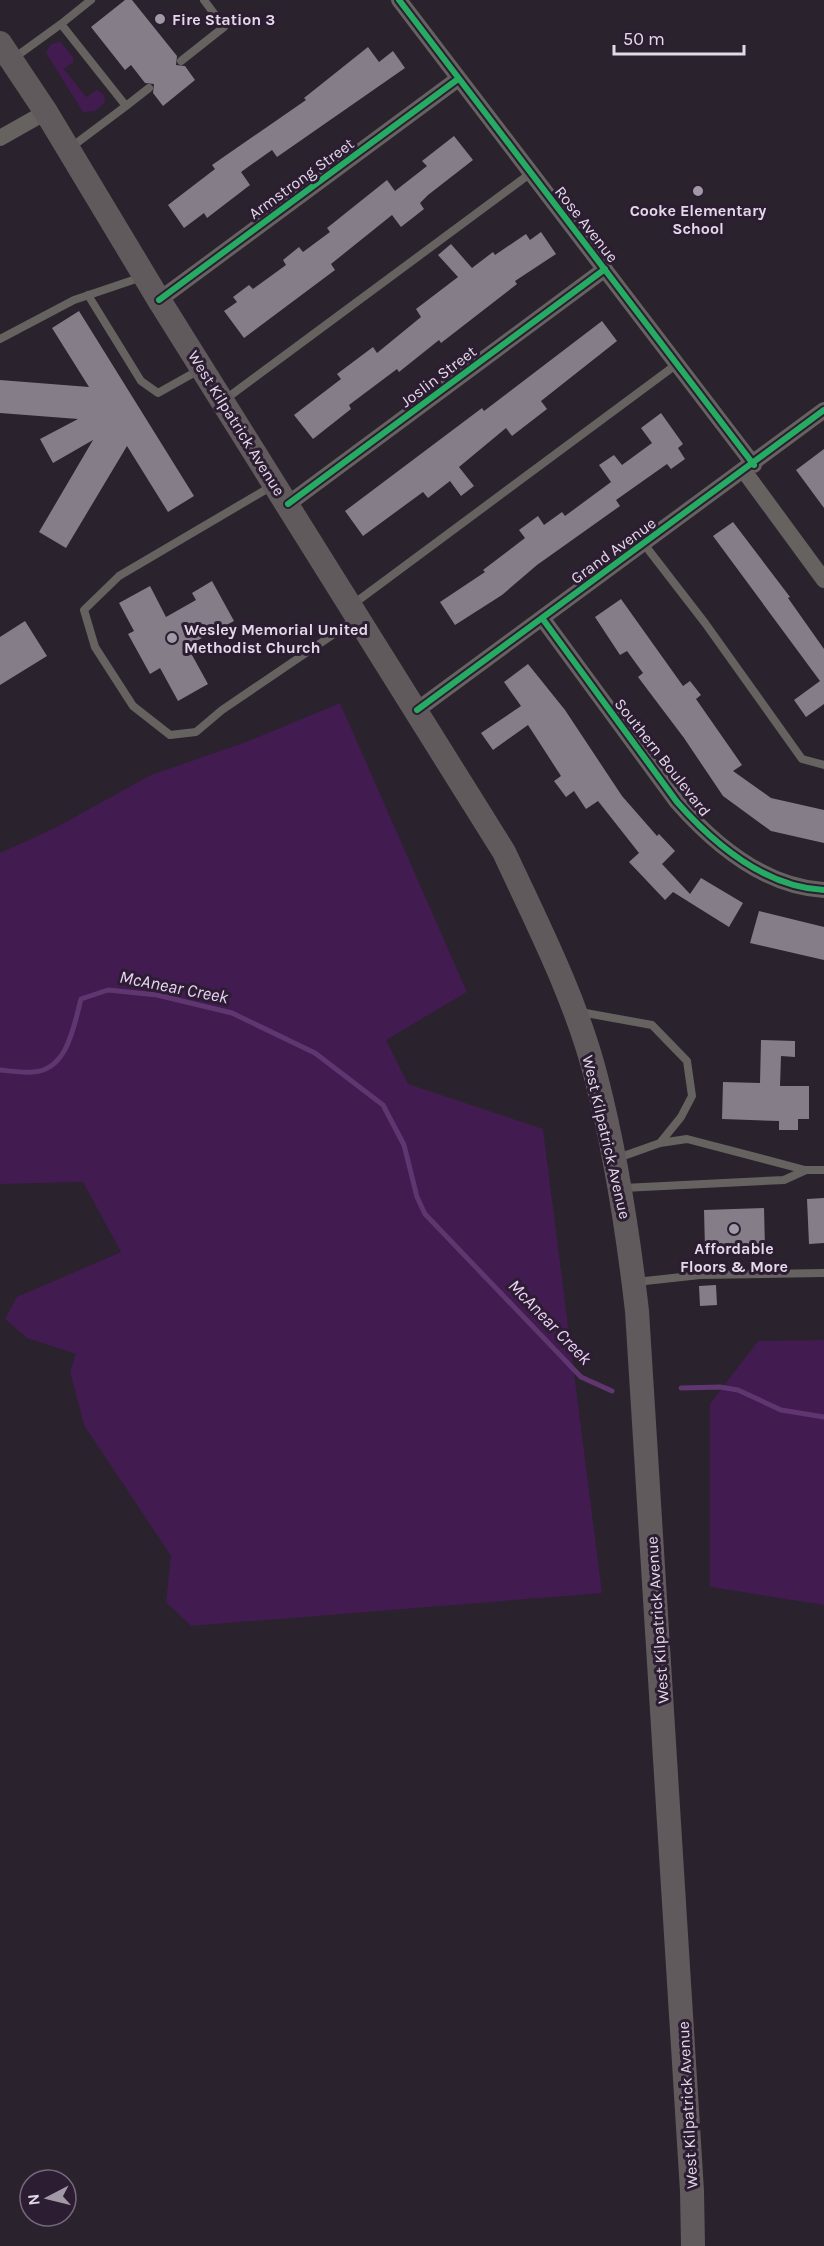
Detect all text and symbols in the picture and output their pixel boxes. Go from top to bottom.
place label: Fire Station 3 [172,10,275,29]
marker: Fire Station 3 [153,12,167,26]
scale bar [614,18,744,56]
text: 50 m [623,28,665,50]
street label: Armstrong Street [245,134,358,223]
street label: Rose Avenue [551,182,622,266]
marker: Cooke Elementary School [691,184,705,198]
place label: Cooke Elementary School [630,201,766,238]
street label: Joslin Street [397,342,480,411]
street label: West Kilpatrick Avenue [184,347,289,499]
street label: Grand Avenue [567,513,660,588]
place label: Wesley Memorial United Methodist Church [184,620,368,657]
marker: Wesley Memorial United Methodist Church [165,631,179,645]
street label: Southern Boulevard [611,695,715,820]
water label: McAnear Creek [118,966,231,1009]
street label: West Kilpatrick Avenue [578,1053,635,1221]
marker: Affordable Floors & More [727,1222,741,1236]
place label: Affordable Floors & More [680,1239,788,1276]
water label: McAnear Creek [504,1275,597,1370]
street label: West Kilpatrick Avenue [642,1536,673,1704]
street label: West Kilpatrick Avenue [674,2021,701,2189]
north arrow [18,2168,78,2228]
text: N [23,2193,44,2207]

